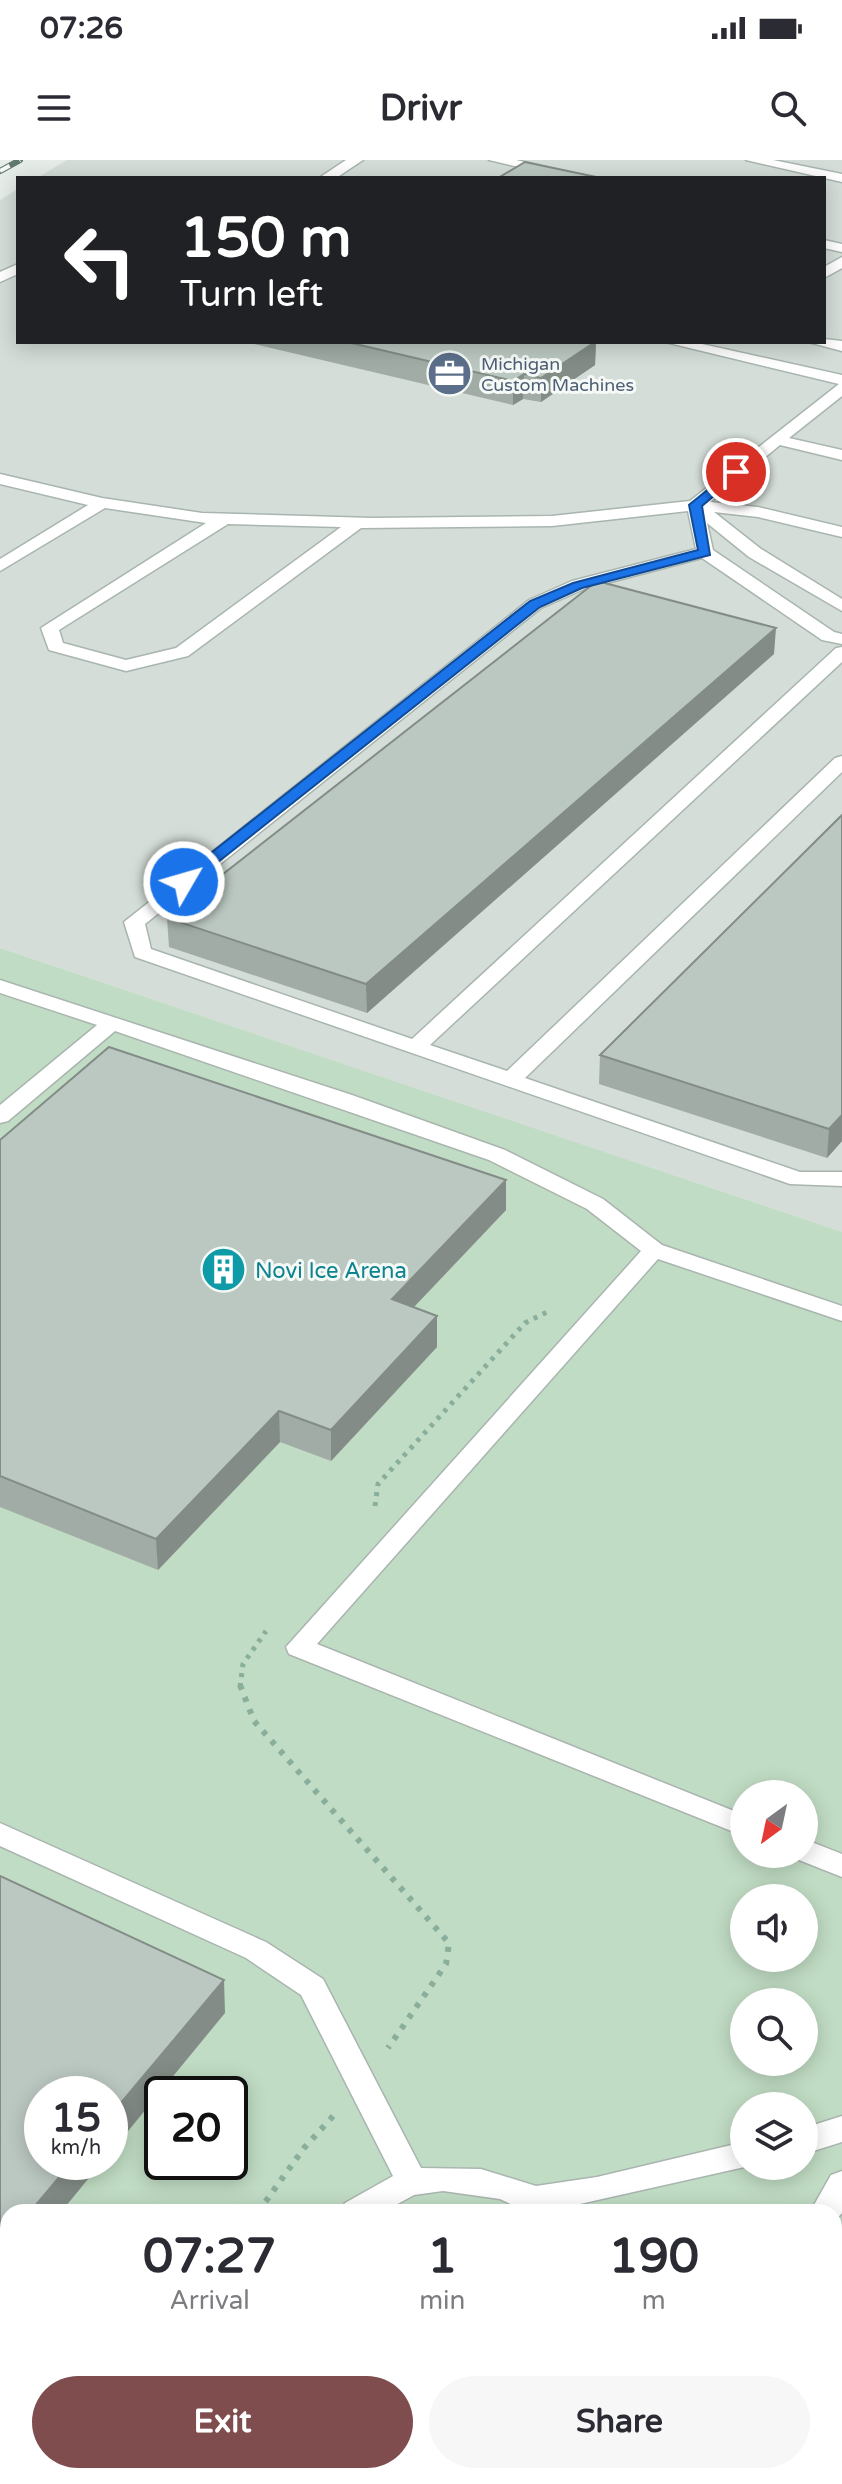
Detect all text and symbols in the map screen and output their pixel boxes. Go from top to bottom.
text: 07:26 [40,10,123,47]
icon: menu [32,86,76,130]
icon: search [766,86,810,130]
text: Drivr [380,87,462,130]
text: 150 m [180,205,351,272]
icon: left [48,208,152,312]
text: Turn left [180,273,323,316]
office icon: Michigan Custom Machines [426,350,474,398]
place label: Michigan Custom Machines [481,353,634,396]
pin [702,438,770,506]
icon: arrive [714,450,758,494]
position arrow [142,840,226,924]
building icon: Novi Ice Arena [200,1246,248,1294]
place label: Novi Ice Arena [255,1258,407,1284]
north arrow [730,1780,818,1868]
map controls [730,1780,818,2180]
button: sound [730,1884,818,1972]
button: search [730,1988,818,2076]
speed limit sign: 20 [144,2076,248,2180]
button: layers [730,2092,818,2180]
text: 15 [51,2094,101,2142]
text: km/h [51,2136,101,2160]
text: 07:27 [143,2228,276,2286]
text: 1 [427,2228,457,2286]
text: 190 [608,2228,699,2286]
text: Arrival [169,2285,250,2316]
text: min [419,2285,465,2316]
text: m [642,2285,666,2316]
button: Exit [32,2376,413,2468]
button: Share [429,2376,810,2468]

